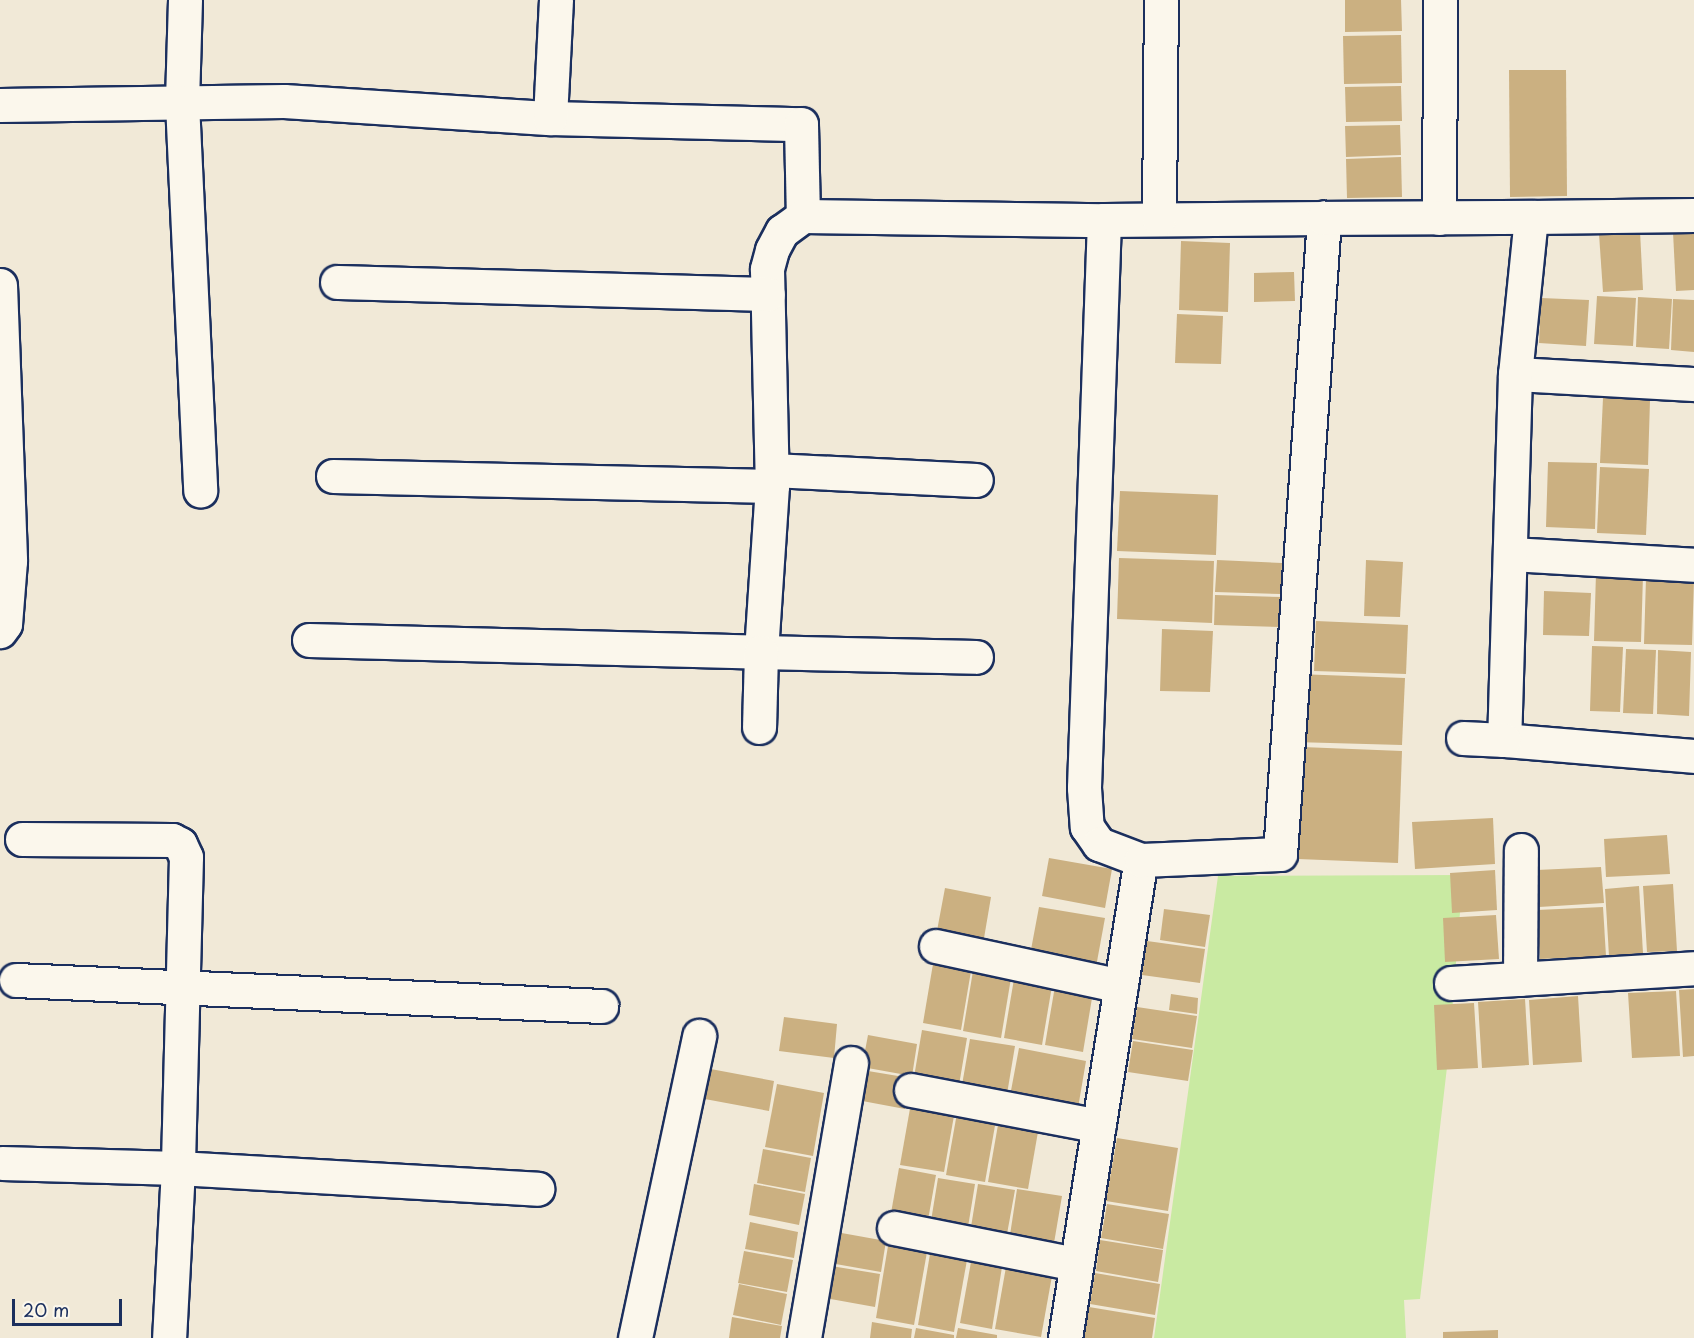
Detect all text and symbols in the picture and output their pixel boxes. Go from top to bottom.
scale bar [15,1287,124,1325]
text: 20 m [23,1296,69,1323]

